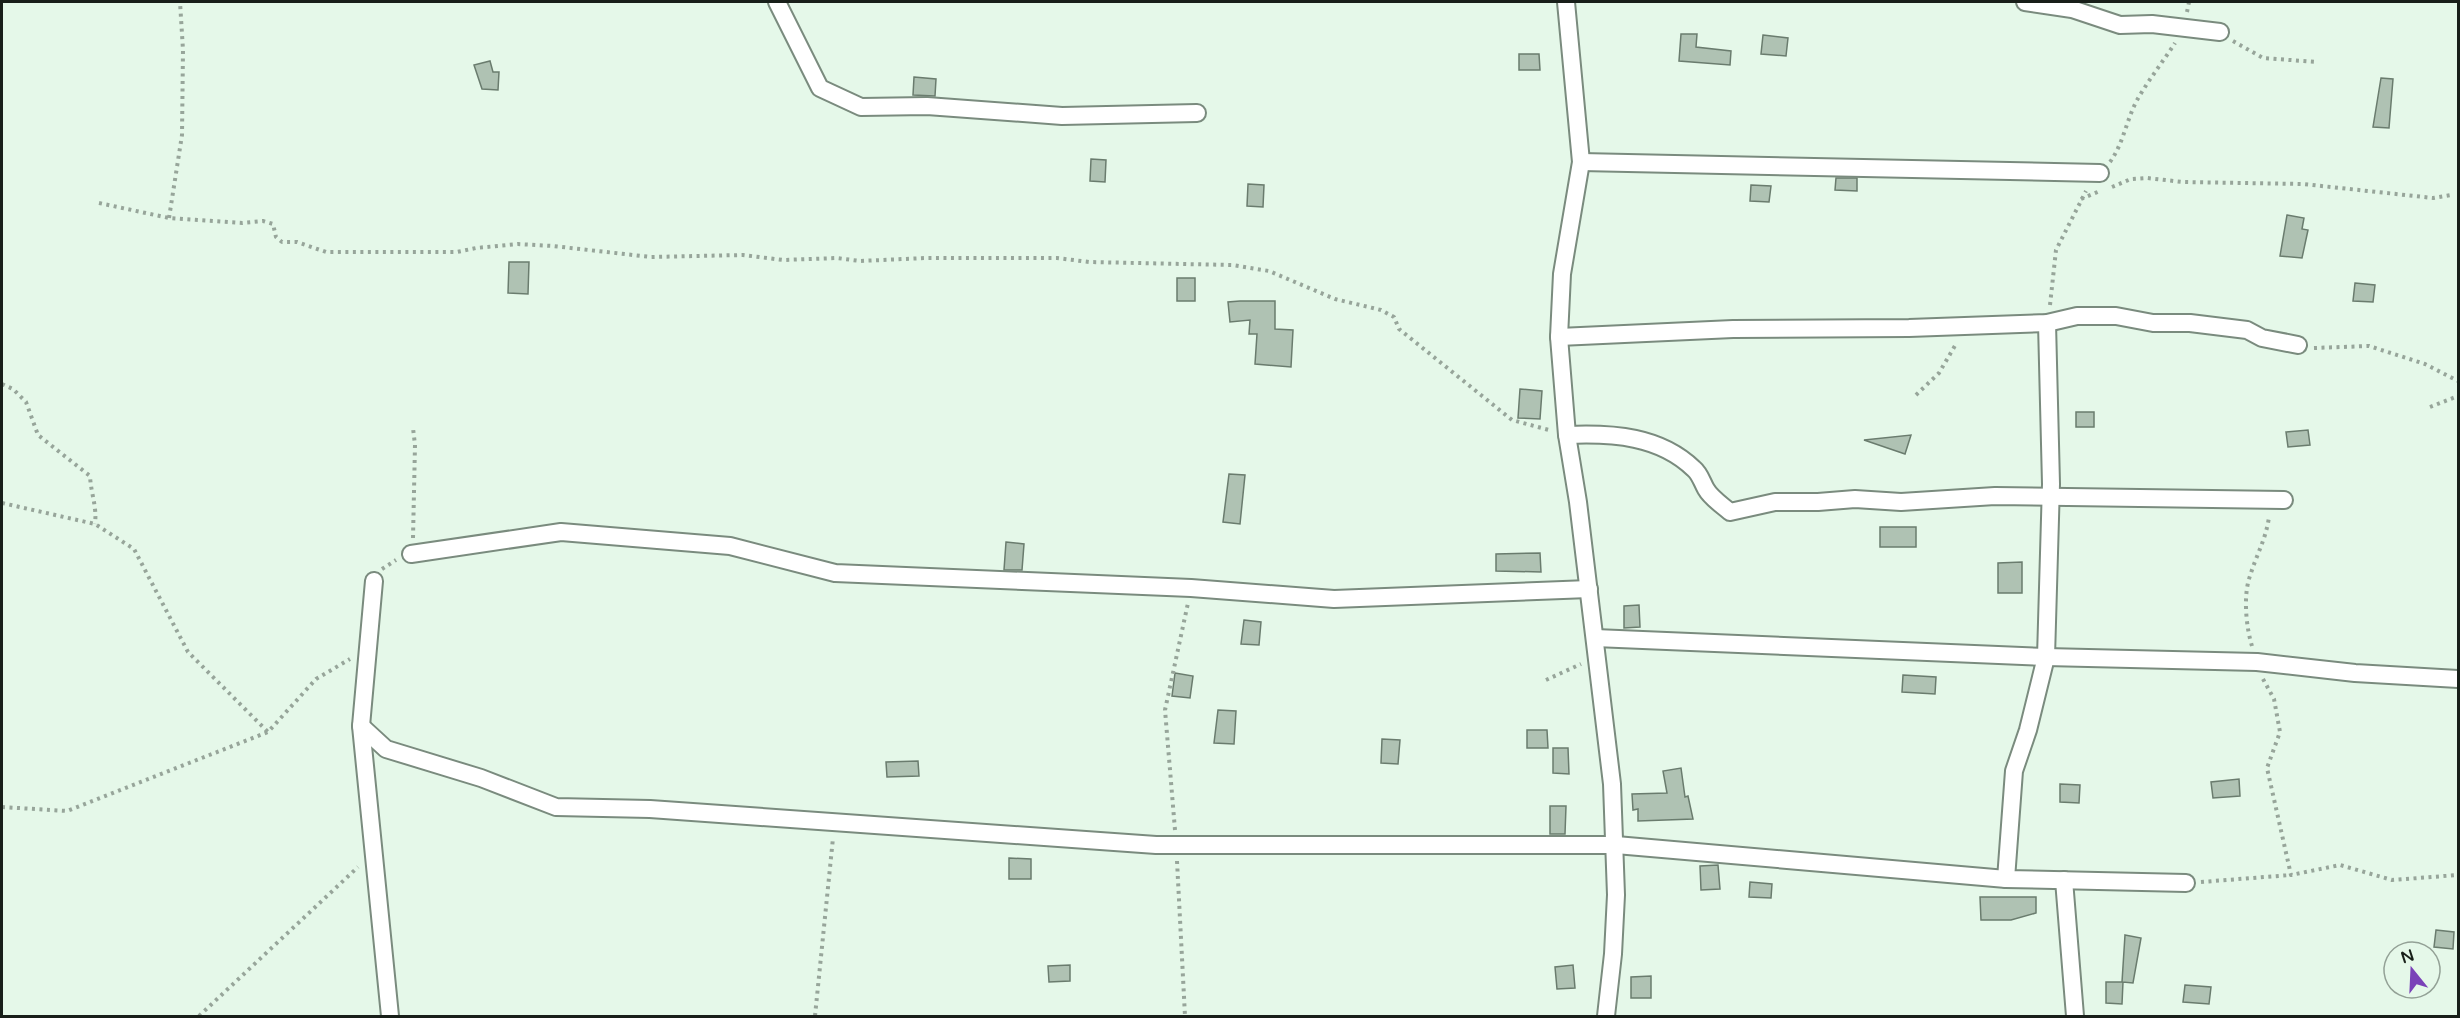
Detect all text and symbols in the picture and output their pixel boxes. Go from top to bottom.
north arrow [2382,940,2442,1000]
text: N [2398,945,2417,968]

